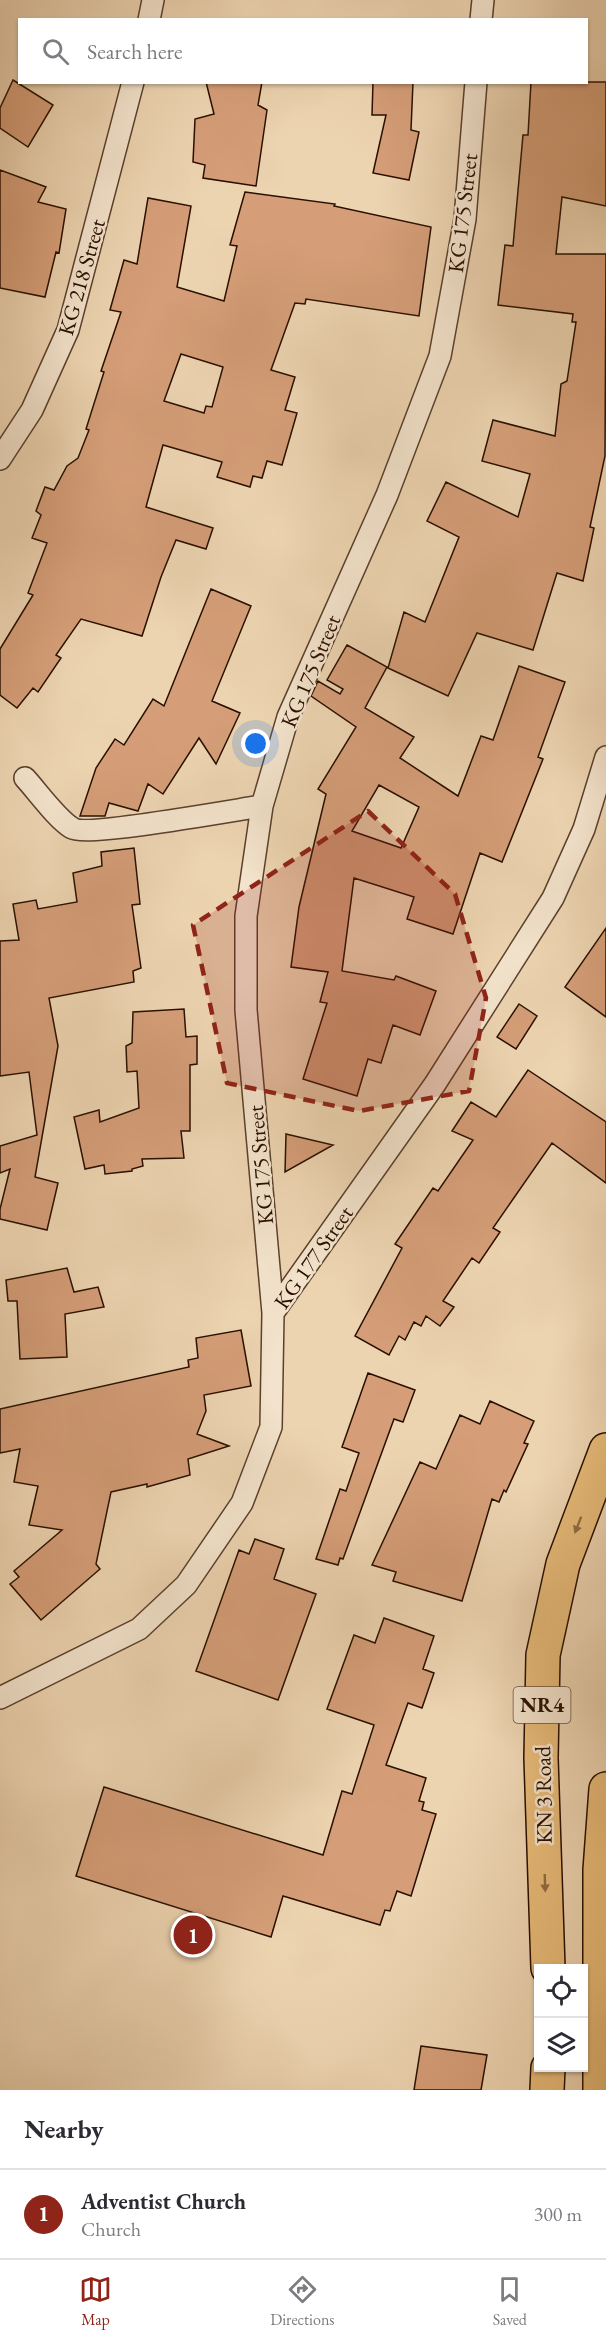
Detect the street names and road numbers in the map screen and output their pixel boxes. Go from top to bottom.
street label: KG 175 Street [441,152,484,274]
street label: KG 218 Street [51,215,112,339]
street label: KG 175 Street [274,610,347,732]
street label: KG 175 Street [241,1104,280,1226]
street label: KG 177 Street [267,1200,360,1315]
road number: NR4 [514,1687,570,1723]
street label: KN 3 Road [528,1745,559,1844]

